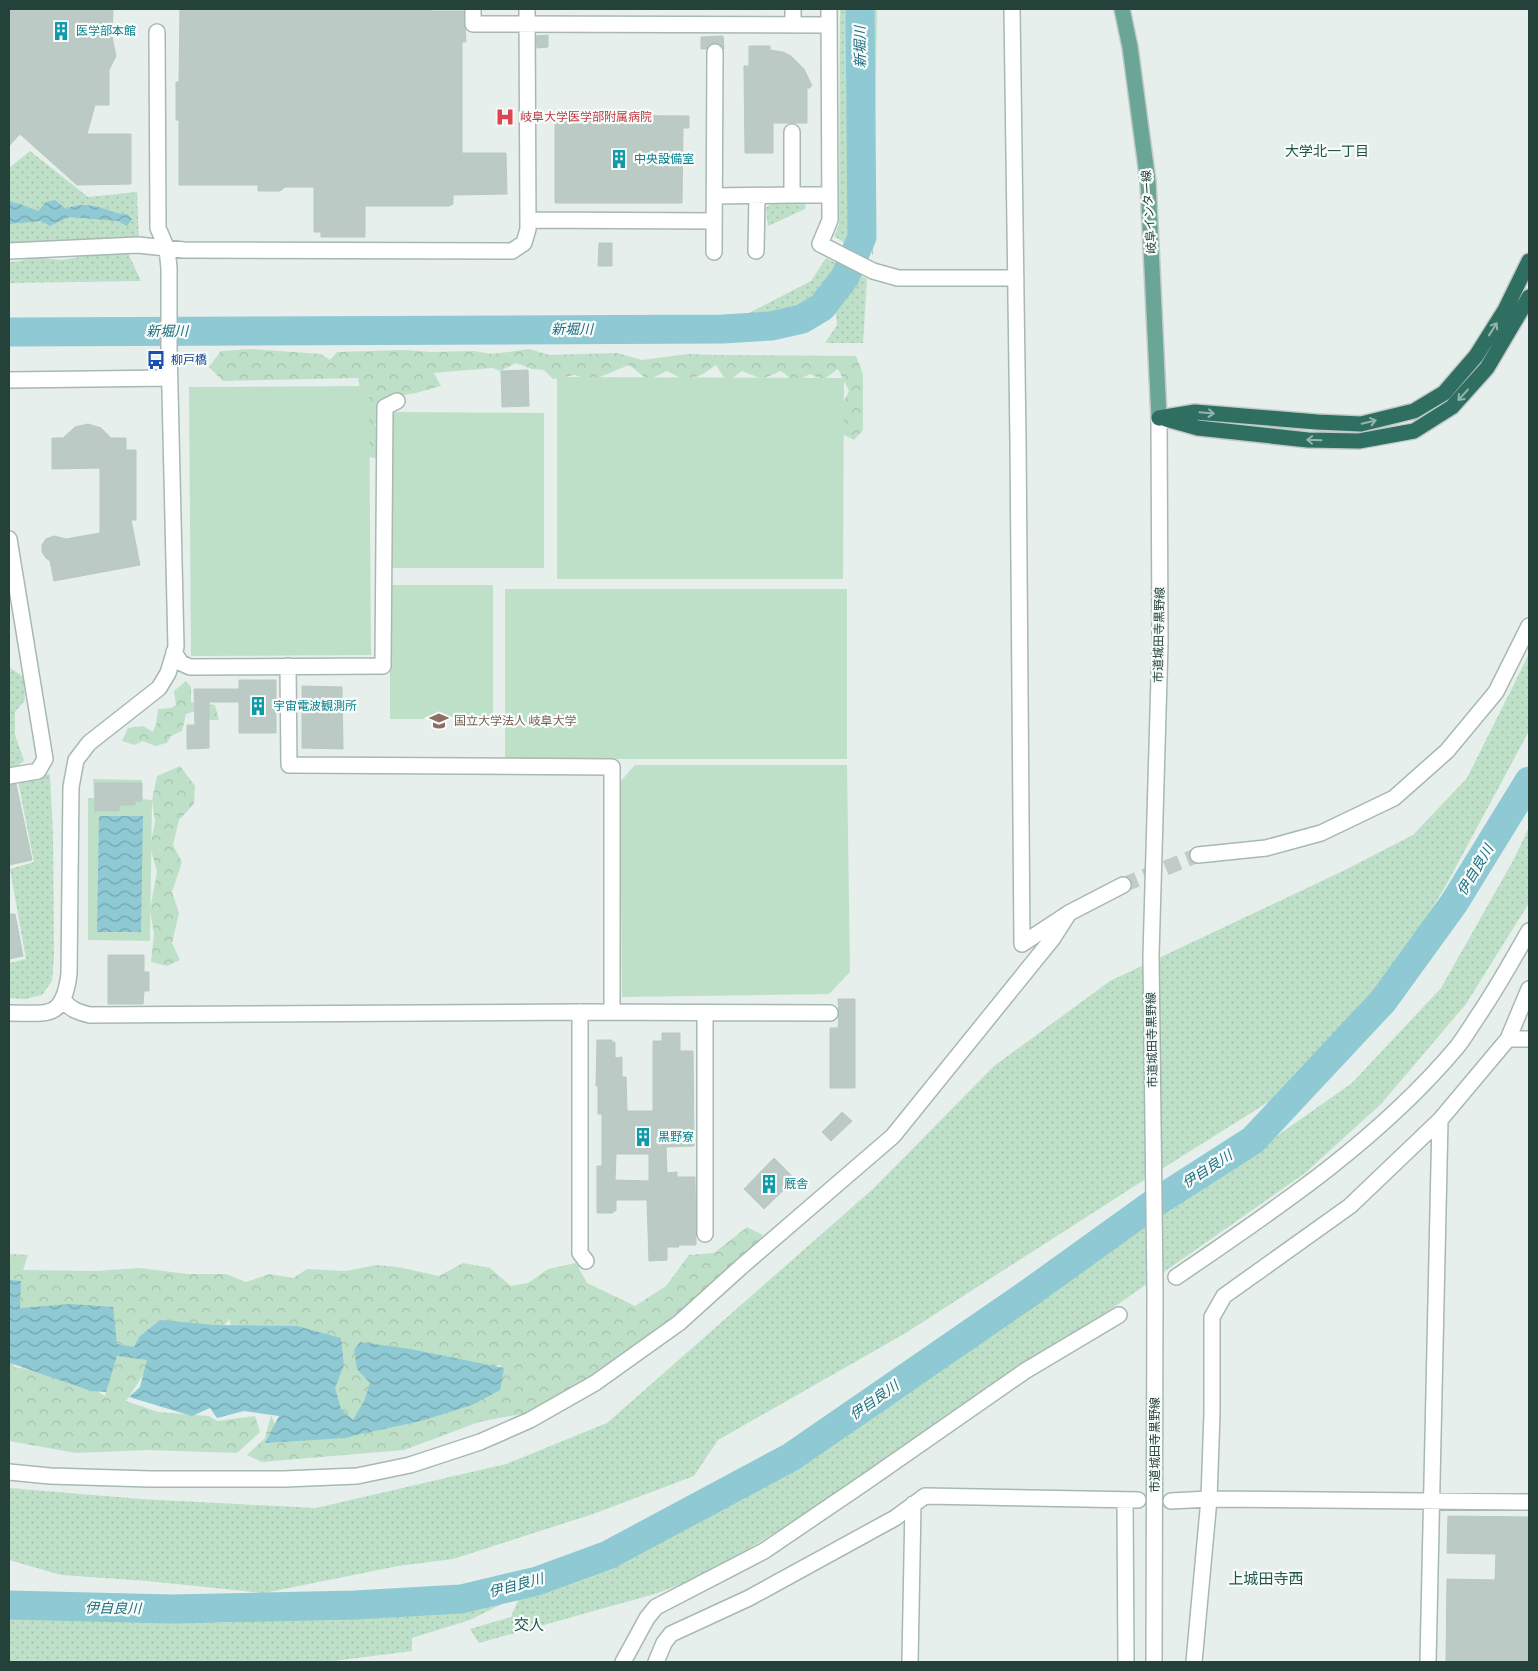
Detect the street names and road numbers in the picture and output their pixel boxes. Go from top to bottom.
street label: 岐阜インター線 [1137,170,1160,255]
street label: 市道城田寺黒野線 [1149,587,1168,683]
street label: 市道城田寺黒野線 [1142,992,1161,1088]
street label: 市道城田寺黒野線 [1146,1397,1163,1493]

